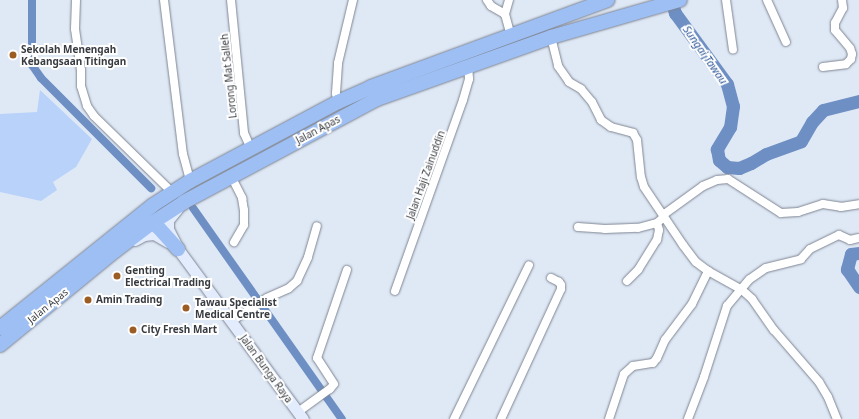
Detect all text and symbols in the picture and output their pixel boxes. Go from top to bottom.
water label: Sungai Tawau [680,23,730,87]
street label: Lorong Mat Salleh [219,33,239,119]
place label: Sekolah Menengah Kebangsaan Titingan [21,43,126,66]
marker: Sekolah Menengah Kebangsaan Titingan [8,50,18,60]
street label: Jalan Apas [294,113,342,147]
street label: Jalan Haji Zainuddin [404,129,448,221]
place label: Genting Electrical Trading [125,264,211,288]
marker: Genting Electrical Trading [112,271,122,281]
street label: Jalan Apas [25,286,71,326]
place label: Amin Trading [96,294,162,306]
marker: Amin Trading [83,295,93,305]
place label: Tawau Specialist Medical Centre [195,296,277,320]
marker: Tawau Specialist Medical Centre [180,302,192,314]
place label: City Fresh Mart [141,324,217,336]
marker: City Fresh Mart [128,325,138,335]
street label: Jalan Bunga Raya [237,333,295,405]

